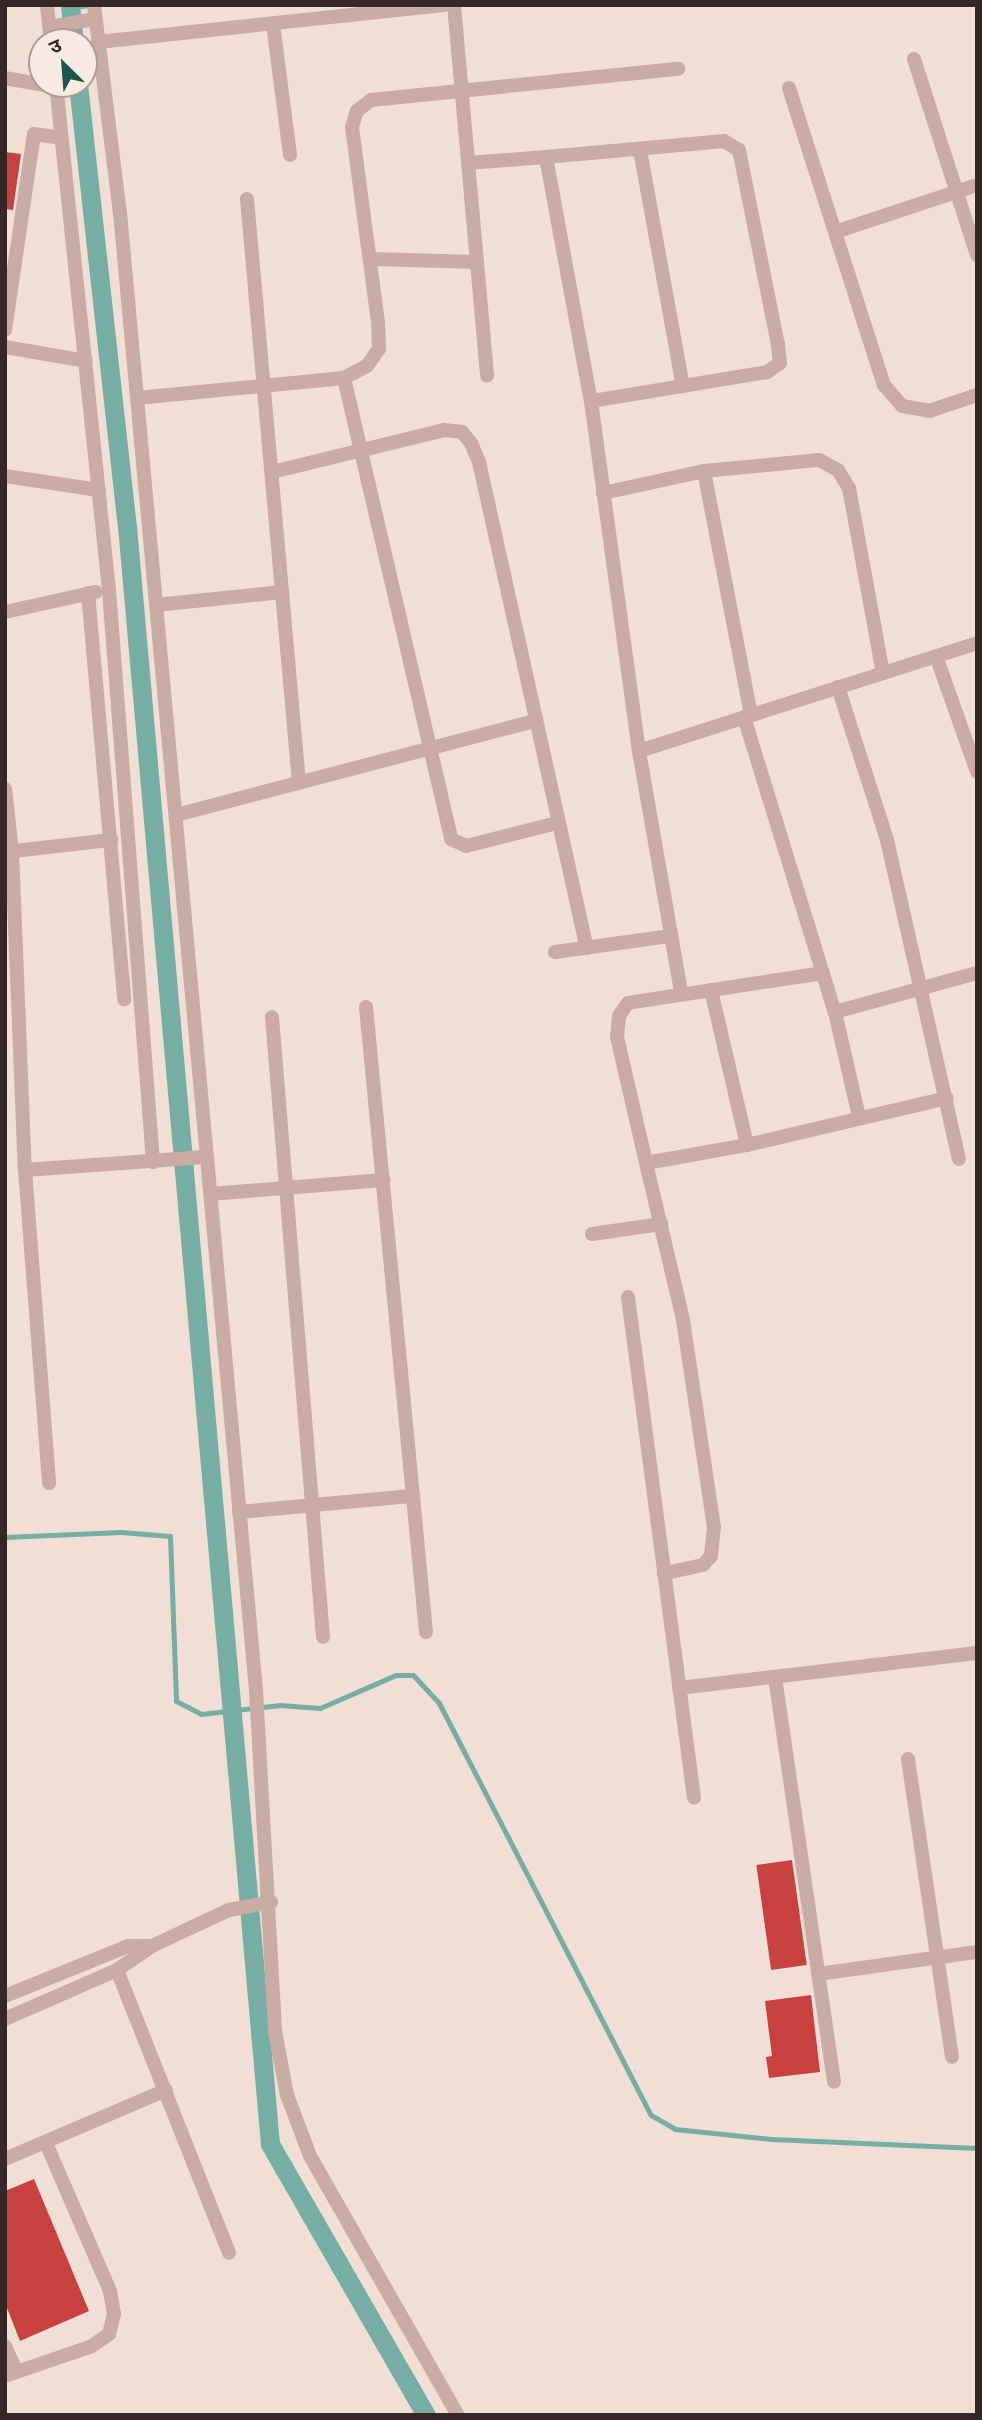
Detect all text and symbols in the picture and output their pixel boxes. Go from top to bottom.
north arrow [28,28,98,98]
text: उ [45,33,65,58]

